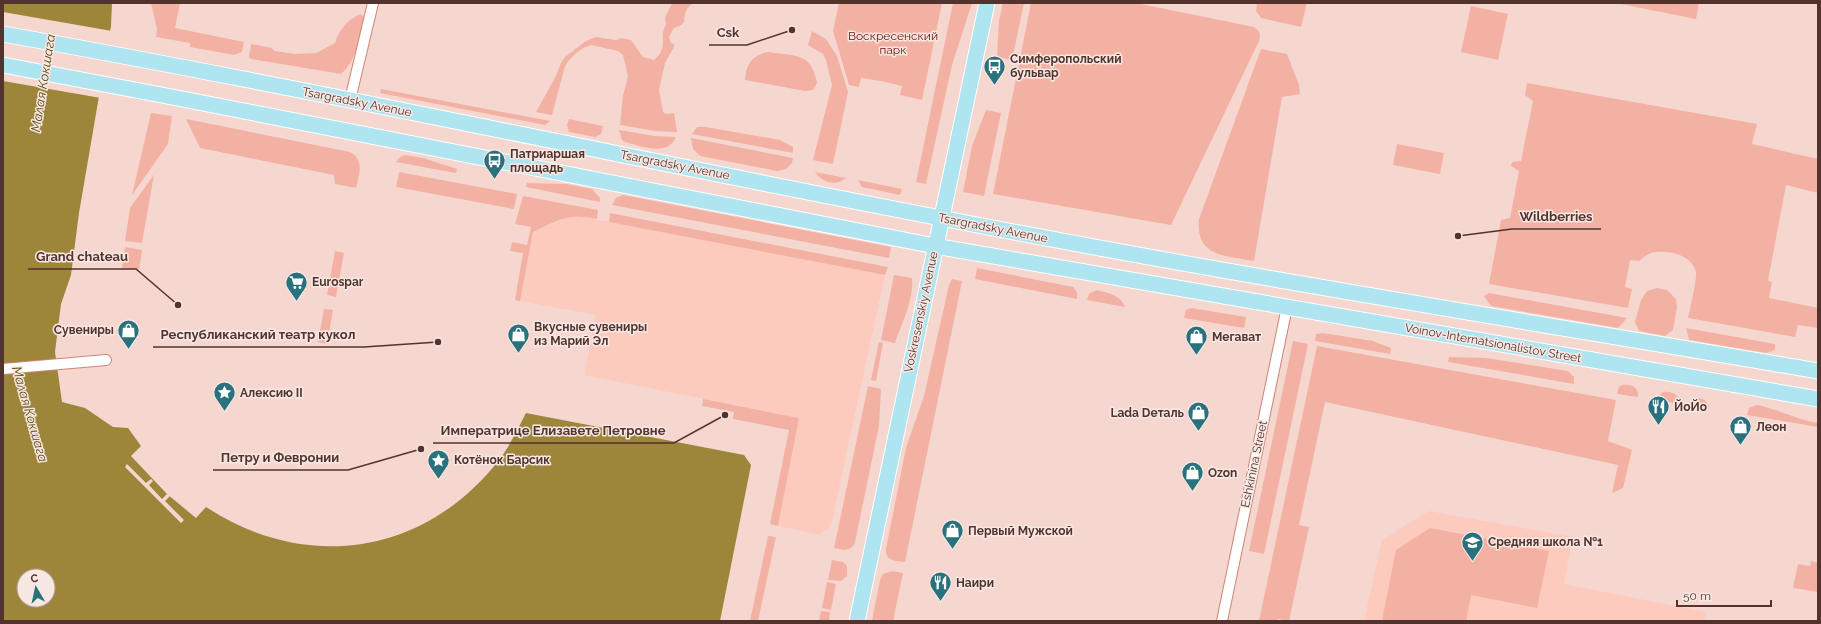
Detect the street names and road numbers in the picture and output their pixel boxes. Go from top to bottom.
street label: Tsargradsky Avenue [301,85,413,119]
street label: Tsargradsky Avenue [619,148,731,182]
street label: Tsargradsky Avenue [937,211,1049,245]
street label: Voskresenskiy Avenue [901,250,941,374]
street label: Voinov-Internatsionalistov Street [1404,321,1582,365]
street label: Eshkinina Street [1238,419,1270,509]

